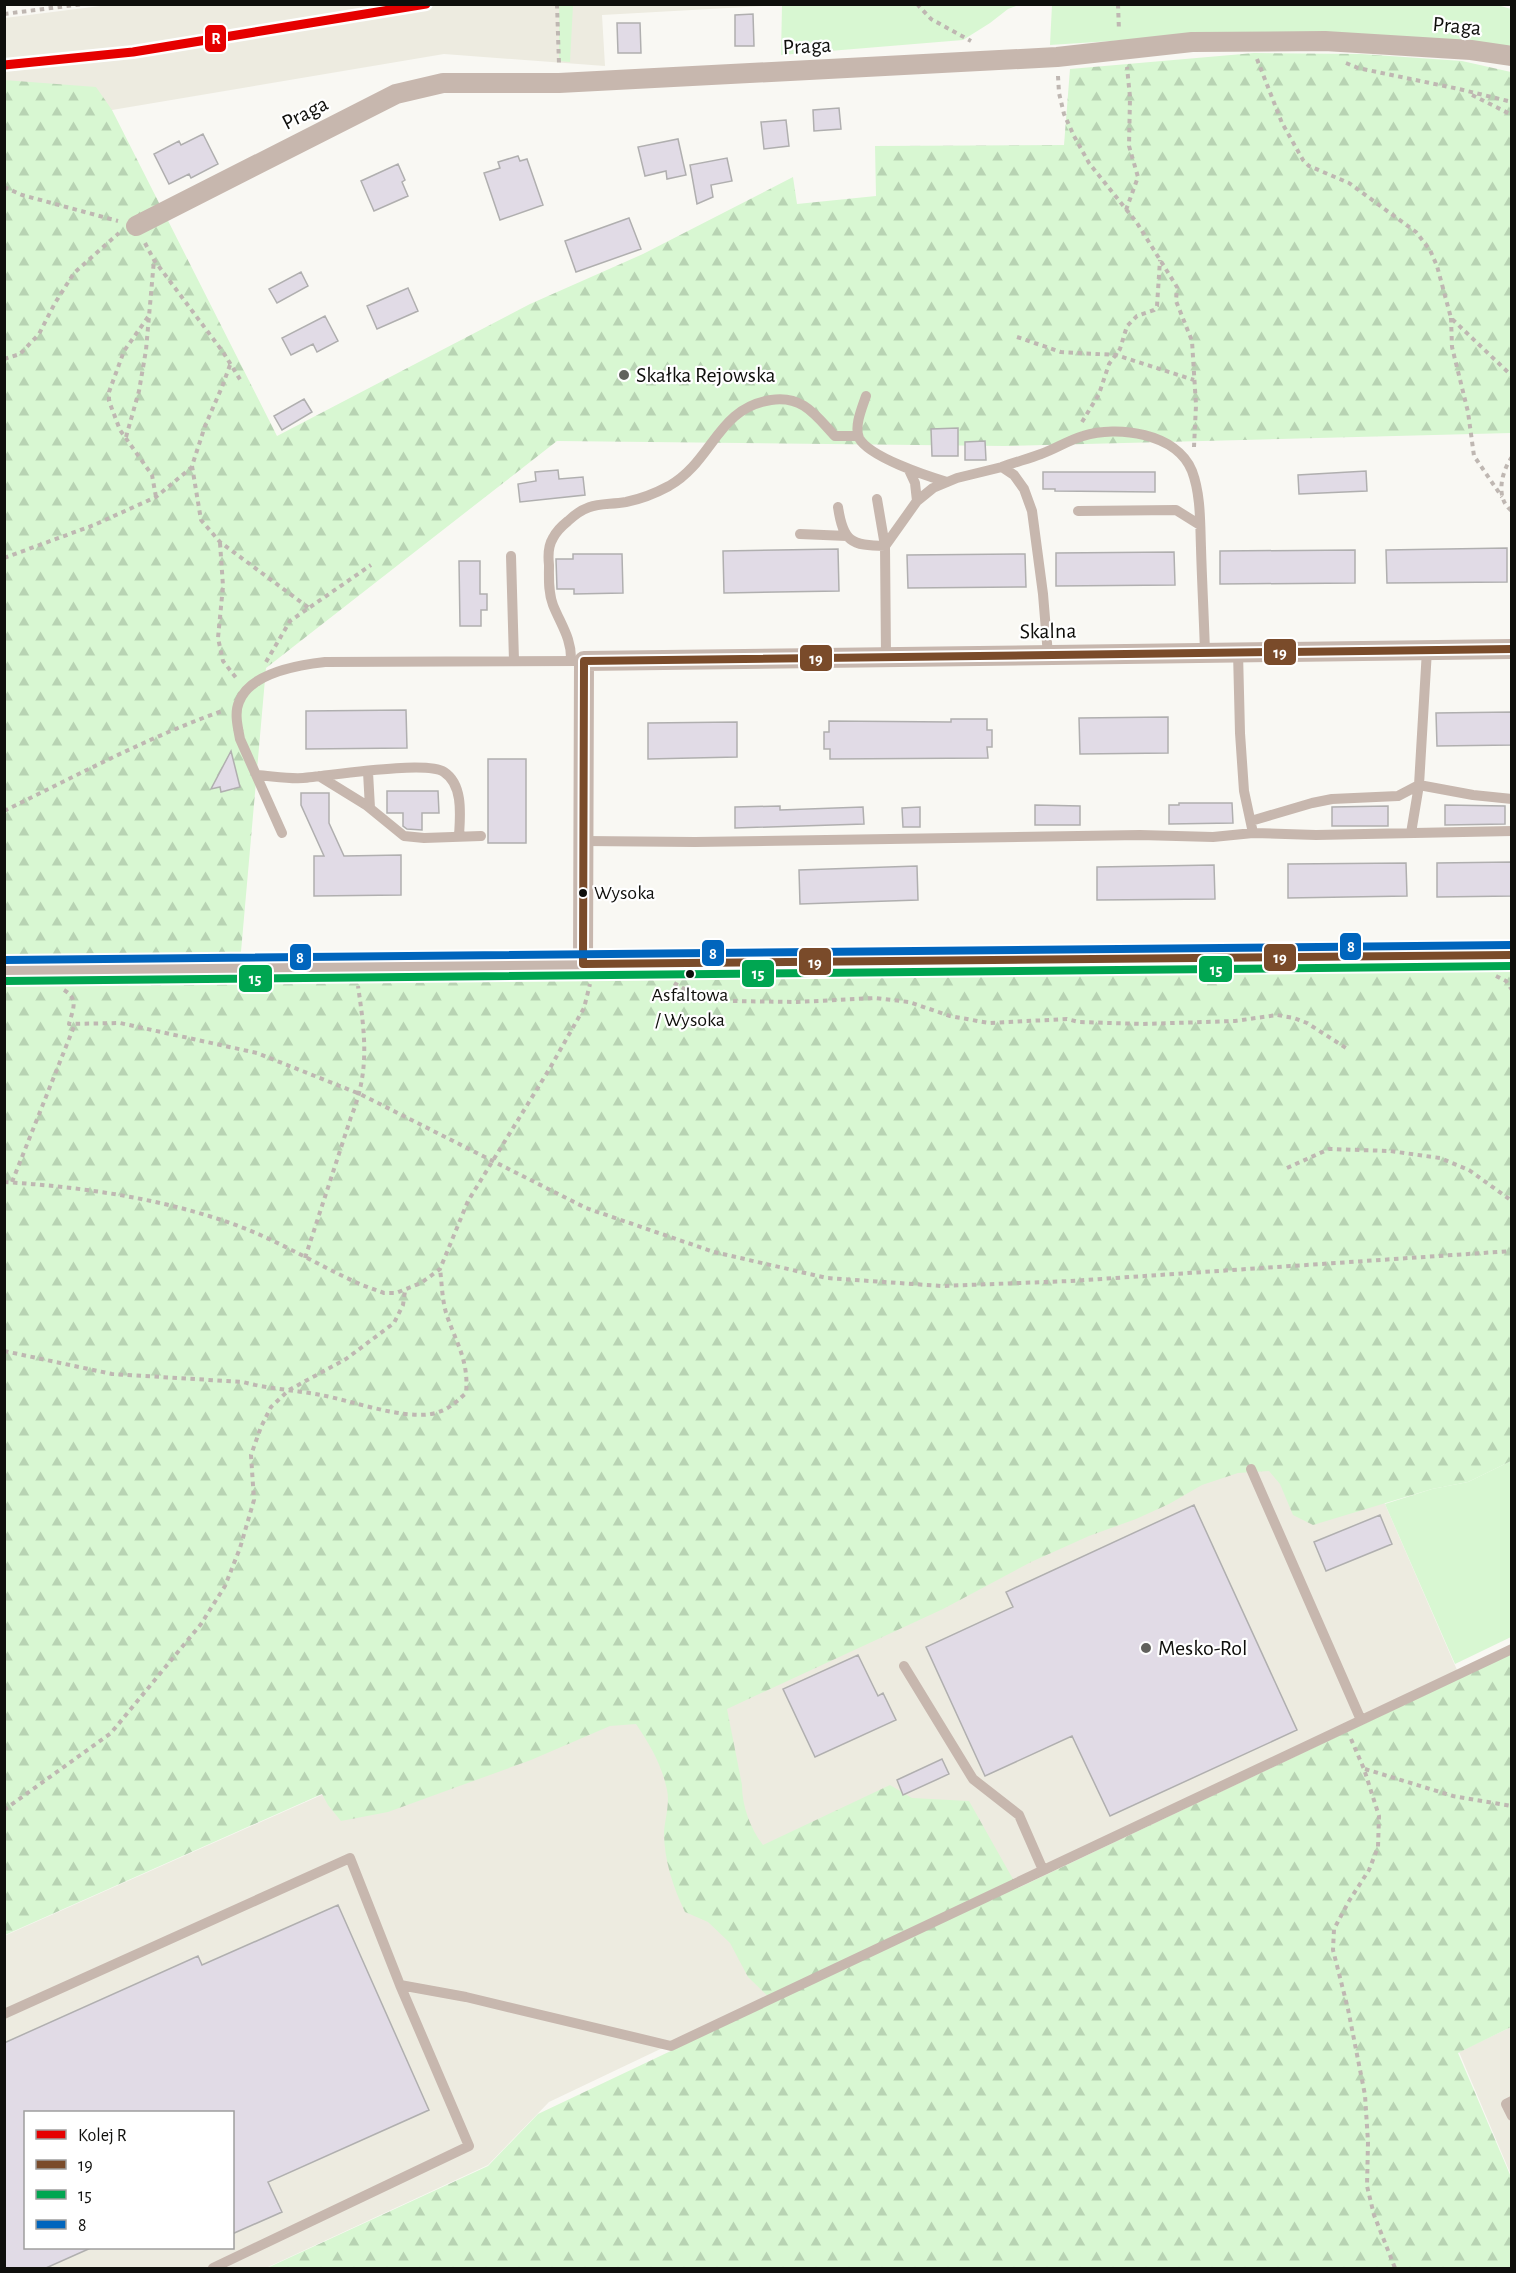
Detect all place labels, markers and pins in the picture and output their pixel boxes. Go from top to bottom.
place label: Skałka Rejowska [636,364,776,386]
marker: Skałka Rejowska [617,368,631,382]
place label: Wysoka [594,883,655,903]
marker: Wysoka [577,887,589,899]
marker: Asfaltowa / Wysoka [684,968,696,980]
place label: Asfaltowa / Wysoka [651,985,729,1030]
place label: Mesko-Rol [1158,1637,1247,1659]
marker: Mesko-Rol [1139,1641,1153,1655]

